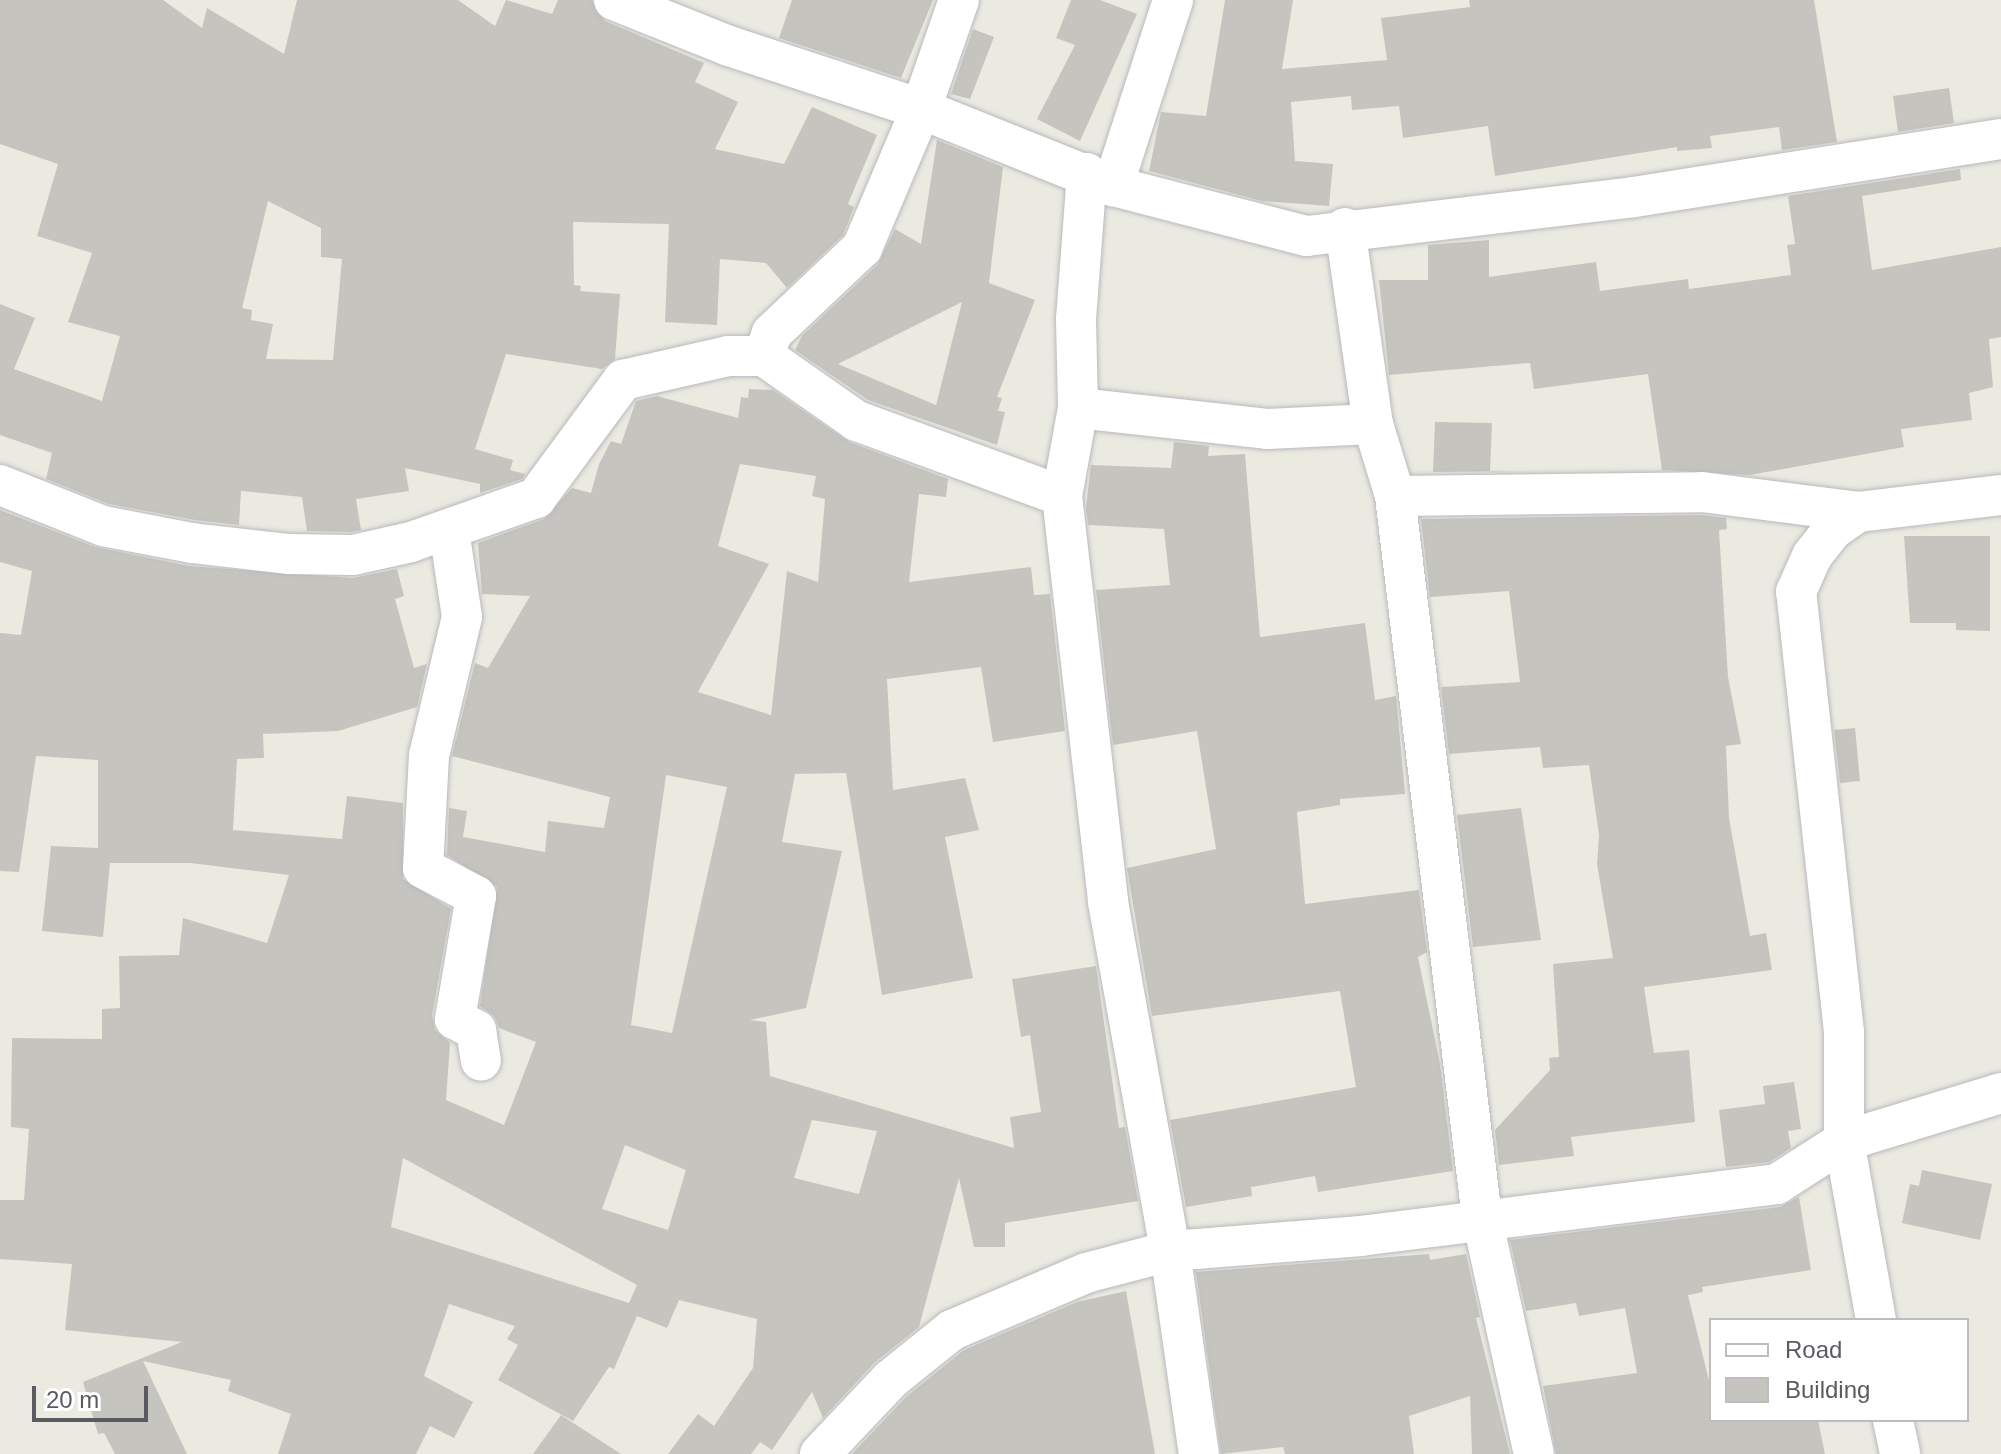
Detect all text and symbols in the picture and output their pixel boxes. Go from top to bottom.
legend [1709,1318,1969,1422]
text: Road [1785,1336,1842,1363]
scale bar [36,1370,152,1420]
text: Building [1785,1376,1870,1403]
text: 20 m [46,1386,99,1413]

